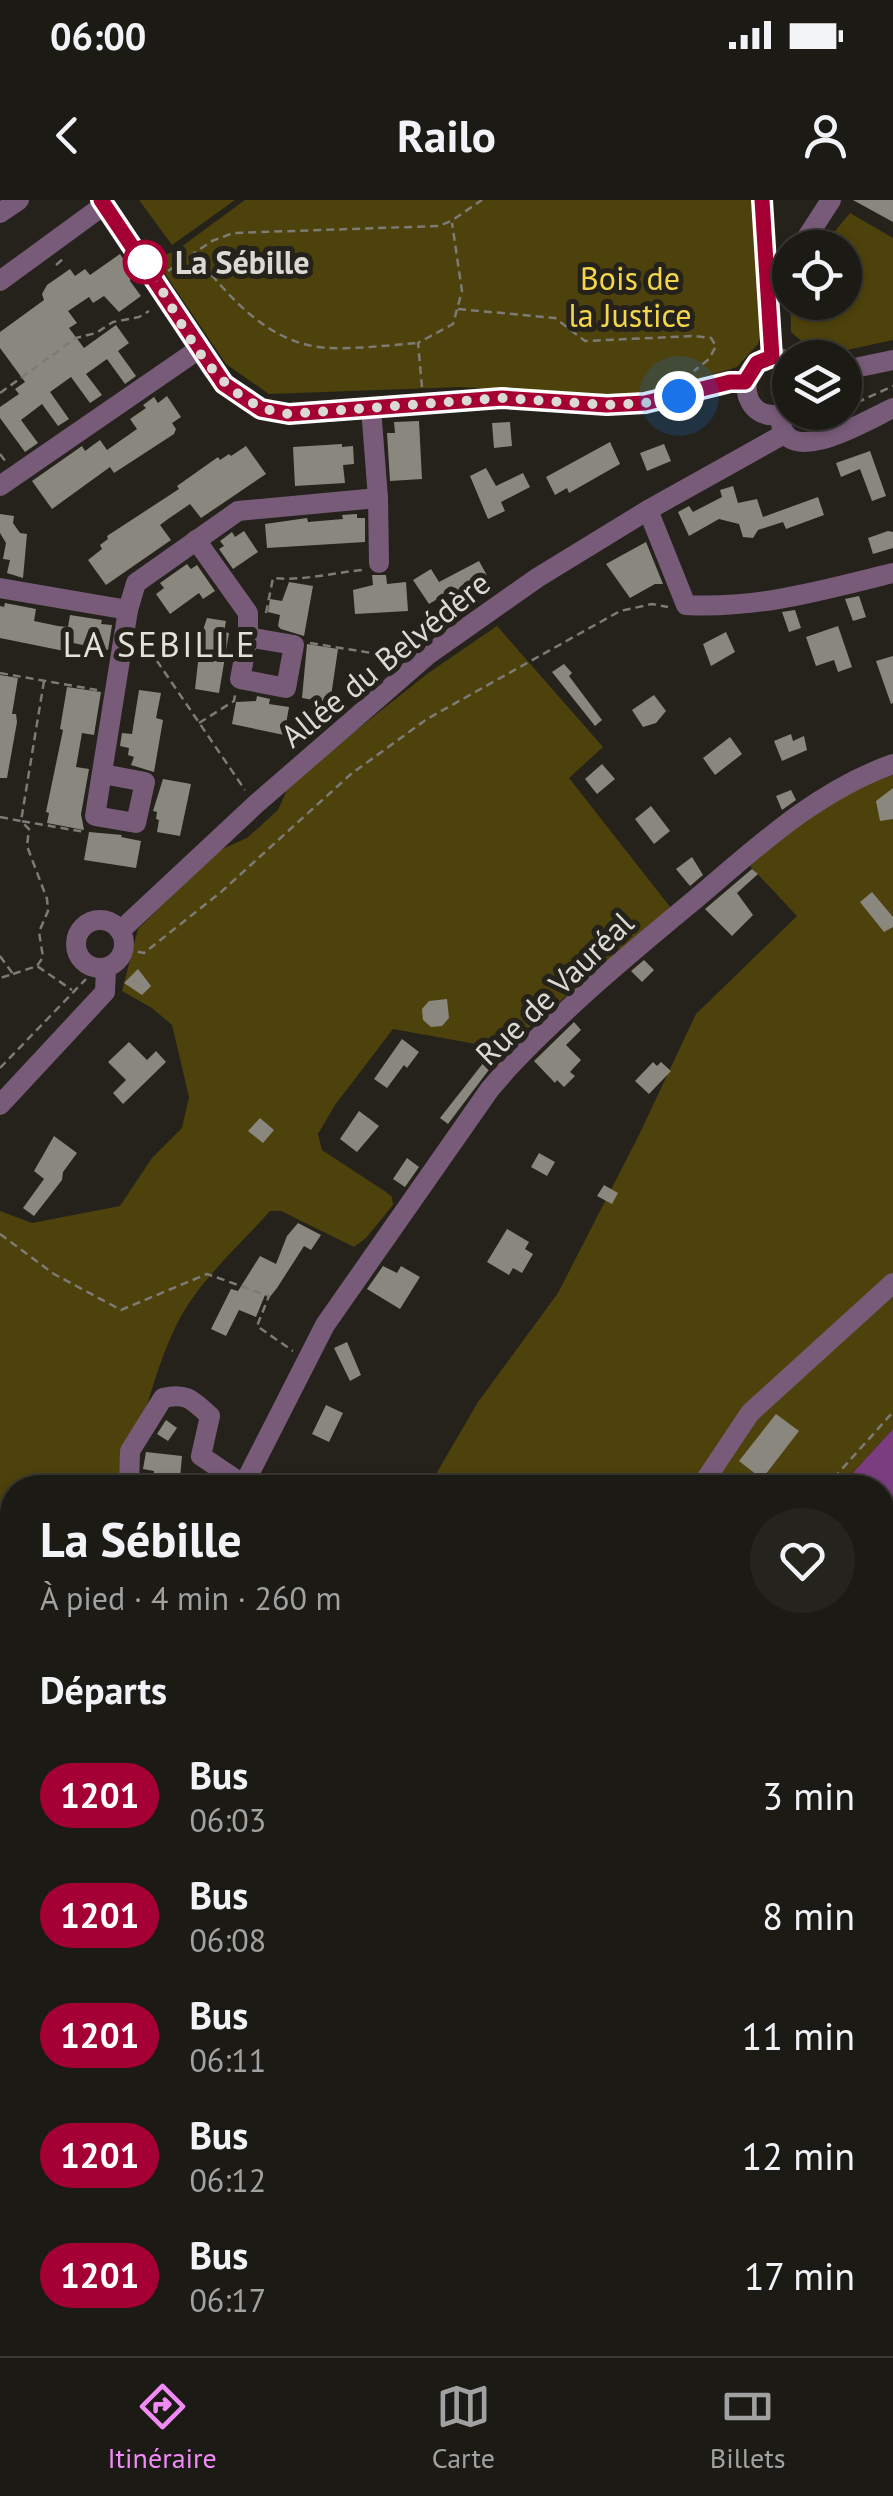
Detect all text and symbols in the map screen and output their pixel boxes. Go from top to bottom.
text: 06:00 [50,11,146,60]
text: Railo [397,106,496,164]
icon: back [40,108,95,163]
icon: person [798,108,853,163]
map controls [772,230,862,430]
button: locate [772,230,862,320]
marker: La Sébille [124,241,166,283]
place label: La Sébille [175,241,309,283]
park label: Bois de la Justice [568,257,692,336]
button: layers [772,340,862,430]
your location [654,371,704,421]
street label: Allée du Belvédère [272,562,498,756]
district label: LA SEBILLE [63,621,257,667]
street label: Rue de Vauréal [466,902,642,1074]
text: La Sébille [40,1508,242,1570]
button: heart [750,1508,855,1613]
text: À pied · 4 min · 260 m [40,1577,341,1619]
text: Départs [40,1665,167,1714]
text: Bus [189,1750,248,1799]
text: 3 min [762,1771,855,1820]
text: 1201 [60,1772,139,1818]
text: 06:03 [189,1799,266,1841]
text: Bus [189,1870,248,1919]
text: 8 min [762,1891,855,1940]
text: 1201 [60,1892,139,1938]
text: 06:08 [189,1919,266,1961]
text: Bus [189,1990,248,2039]
text: 11 min [742,2011,855,2060]
text: 1201 [60,2012,139,2058]
text: 06:11 [189,2039,266,2081]
text: Bus [189,2110,248,2159]
text: 12 min [742,2131,855,2180]
text: 1201 [60,2132,139,2178]
text: 06:12 [189,2159,266,2201]
text: Bus [189,2230,248,2279]
text: 17 min [744,2251,855,2300]
text: 1201 [60,2252,139,2298]
text: 06:17 [189,2279,266,2321]
tab: Itinéraire [107,2379,217,2476]
tab: Carte [432,2379,495,2476]
tab: Billets [710,2379,786,2476]

